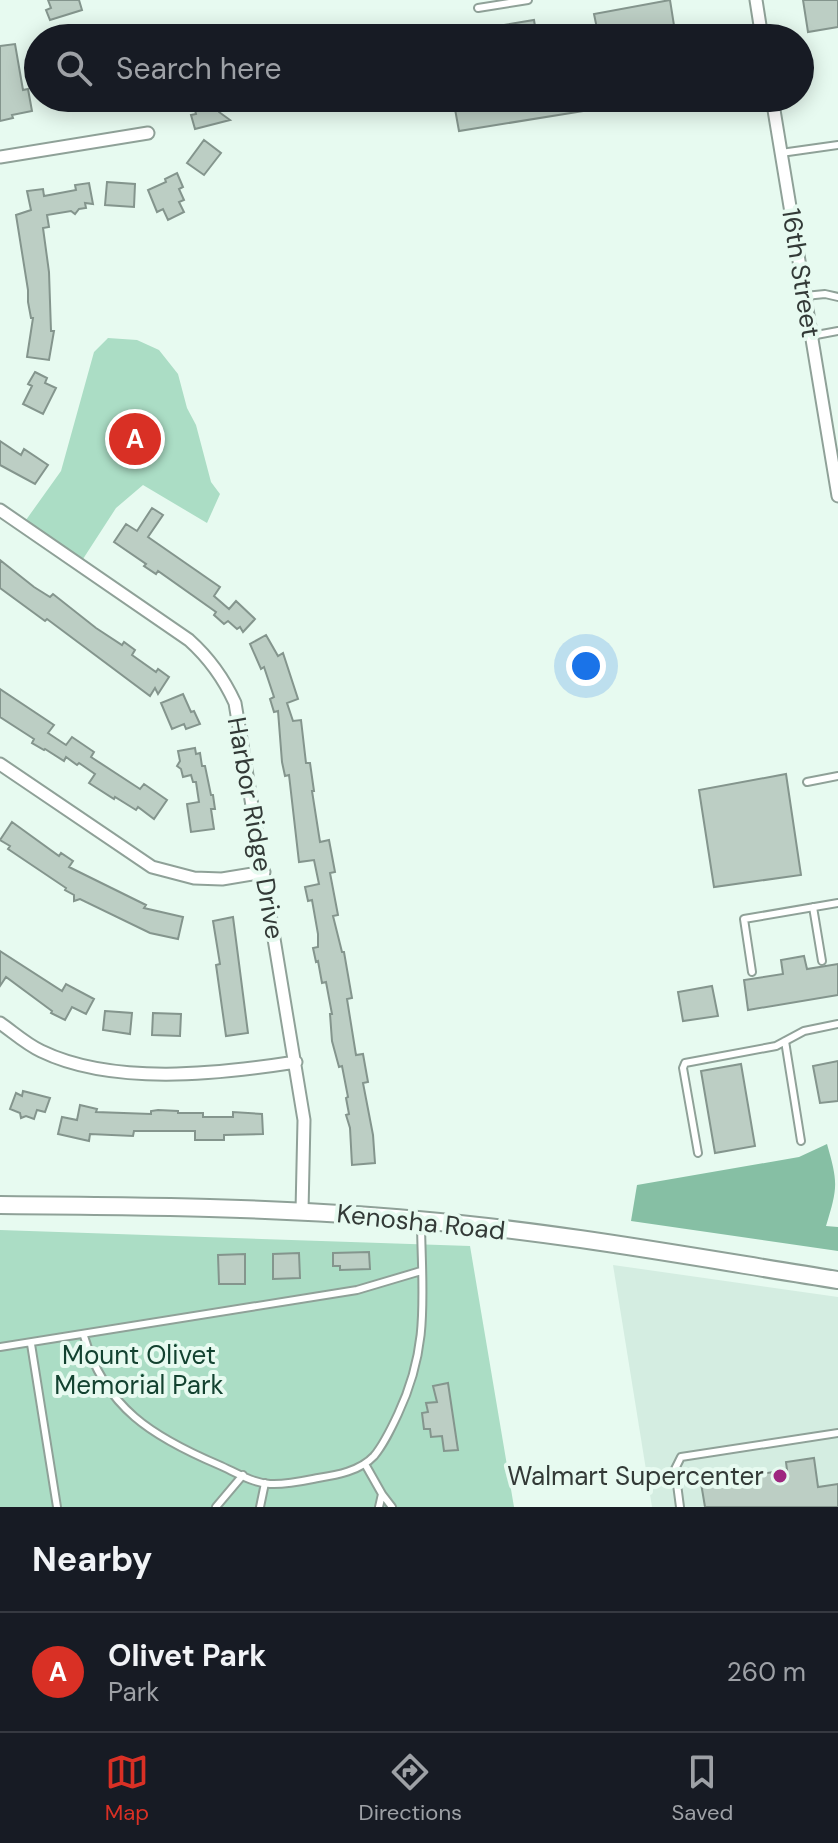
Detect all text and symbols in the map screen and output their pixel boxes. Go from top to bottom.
search box [24,24,814,112]
icon: search [52,46,96,90]
text: Search here [116,49,282,88]
street label: 16th Street [774,206,828,340]
pin: A [109,409,161,469]
your location [566,646,606,686]
street label: Harbor Ridge Drive [220,714,292,942]
street label: Kenosha Road [335,1196,507,1248]
park label: Mount Olivet Memorial Park [54,1338,224,1402]
place label: Walmart Supercenter [507,1459,764,1493]
marker: Walmart Supercenter [771,1467,789,1485]
text: Nearby [32,1537,152,1582]
text: Olivet Park [108,1636,267,1675]
text: A [49,1655,67,1689]
text: 260 m [727,1655,806,1689]
text: Park [108,1675,159,1709]
tab: Map [105,1750,149,1827]
tab: Directions [359,1750,462,1827]
tab: Saved [672,1750,733,1827]

